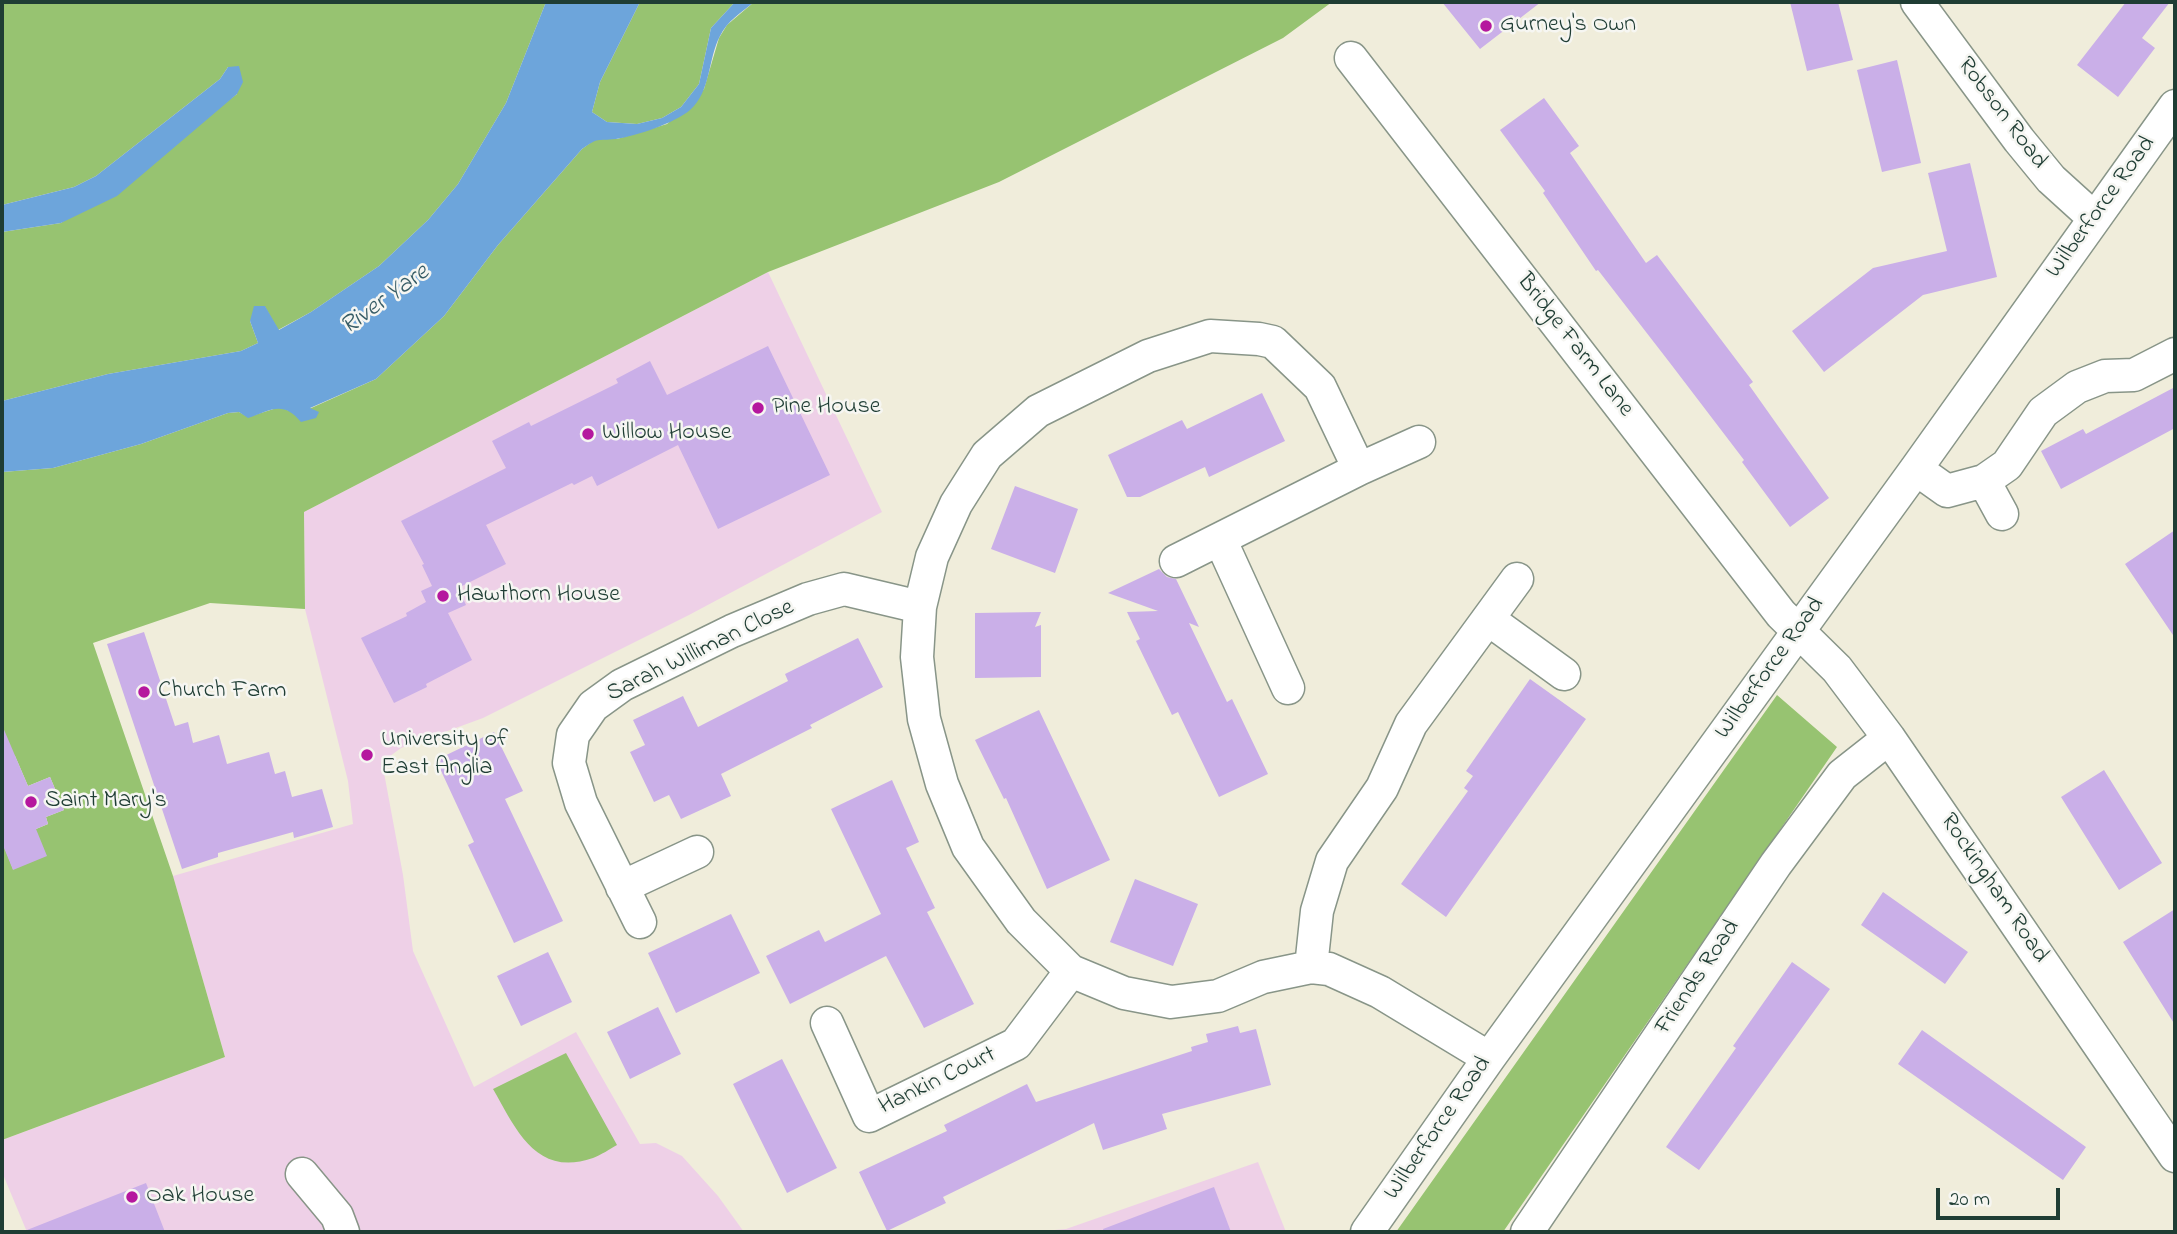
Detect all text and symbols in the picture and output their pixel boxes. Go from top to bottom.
place label: Gurney's Own [1500,12,1636,40]
marker: Gurney's Own [1478,18,1494,34]
street label: Robson Road [1950,52,2052,176]
street label: Wilberforce Road [2041,131,2163,285]
water label: River Yare [336,258,436,344]
street label: Bridge Farm Lane [1509,269,1639,423]
place label: Pine House [772,394,880,422]
marker: Pine House [750,400,766,416]
place label: Willow House [602,420,731,448]
marker: Willow House [580,426,596,442]
place label: Hawthorn House [457,582,620,610]
marker: Hawthorn House [435,588,451,604]
street label: Wilberforce Road [1710,592,1832,746]
street label: Sarah Williman Close [603,594,799,710]
place label: Church Farm [158,678,286,706]
marker: Church Farm [136,684,152,700]
place label: University of East Anglia [381,727,508,783]
marker: University of East Anglia [359,747,375,763]
place label: Saint Mary's [45,788,167,816]
marker: Saint Mary's [23,794,39,810]
street label: Rockingham Road [1932,809,2054,969]
street label: Friends Road [1650,915,1748,1041]
street label: Hankin Court [875,1041,1001,1123]
street label: Wilberforce Road [1379,1052,1499,1206]
scale bar [1939,1174,2063,1218]
place label: Oak House [146,1183,254,1211]
text: 20 m [1949,1185,1990,1215]
marker: Oak House [124,1189,140,1205]

